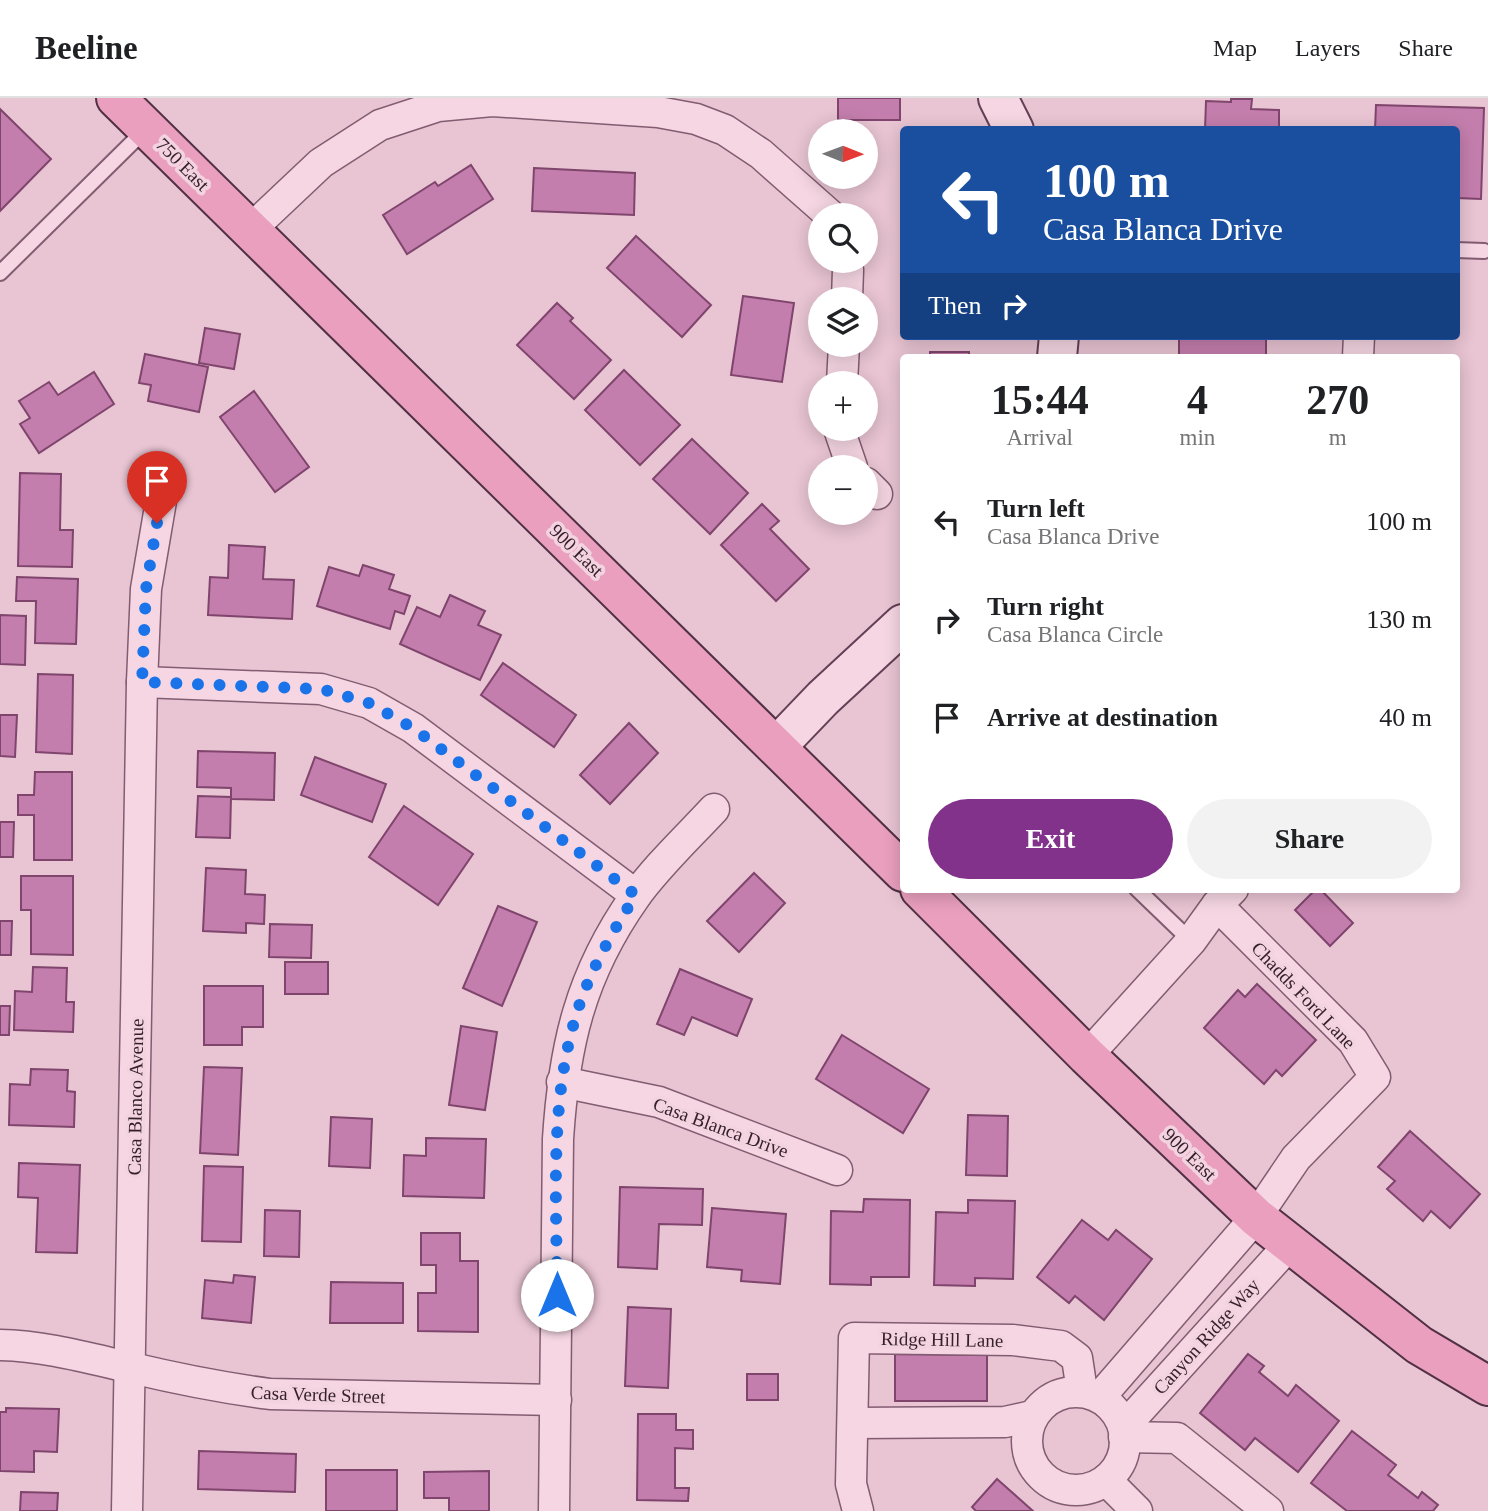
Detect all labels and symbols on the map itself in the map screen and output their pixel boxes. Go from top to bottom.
north arrow [808,119,878,189]
street label: 750 East [152,134,214,196]
pin [127,451,187,523]
street label: 900 East [546,520,608,581]
street label: Chadds Ford Lane [1247,938,1360,1053]
street label: Casa Blanco Avenue [124,1018,147,1176]
street label: Casa Blanca Drive [650,1093,791,1162]
street label: 900 East [1159,1124,1221,1185]
position arrow [520,1258,594,1332]
street label: Canyon Ridge Way [1149,1274,1264,1398]
street label: Ridge Hill Lane [881,1328,1003,1351]
street label: Casa Verde Street [250,1382,386,1407]

